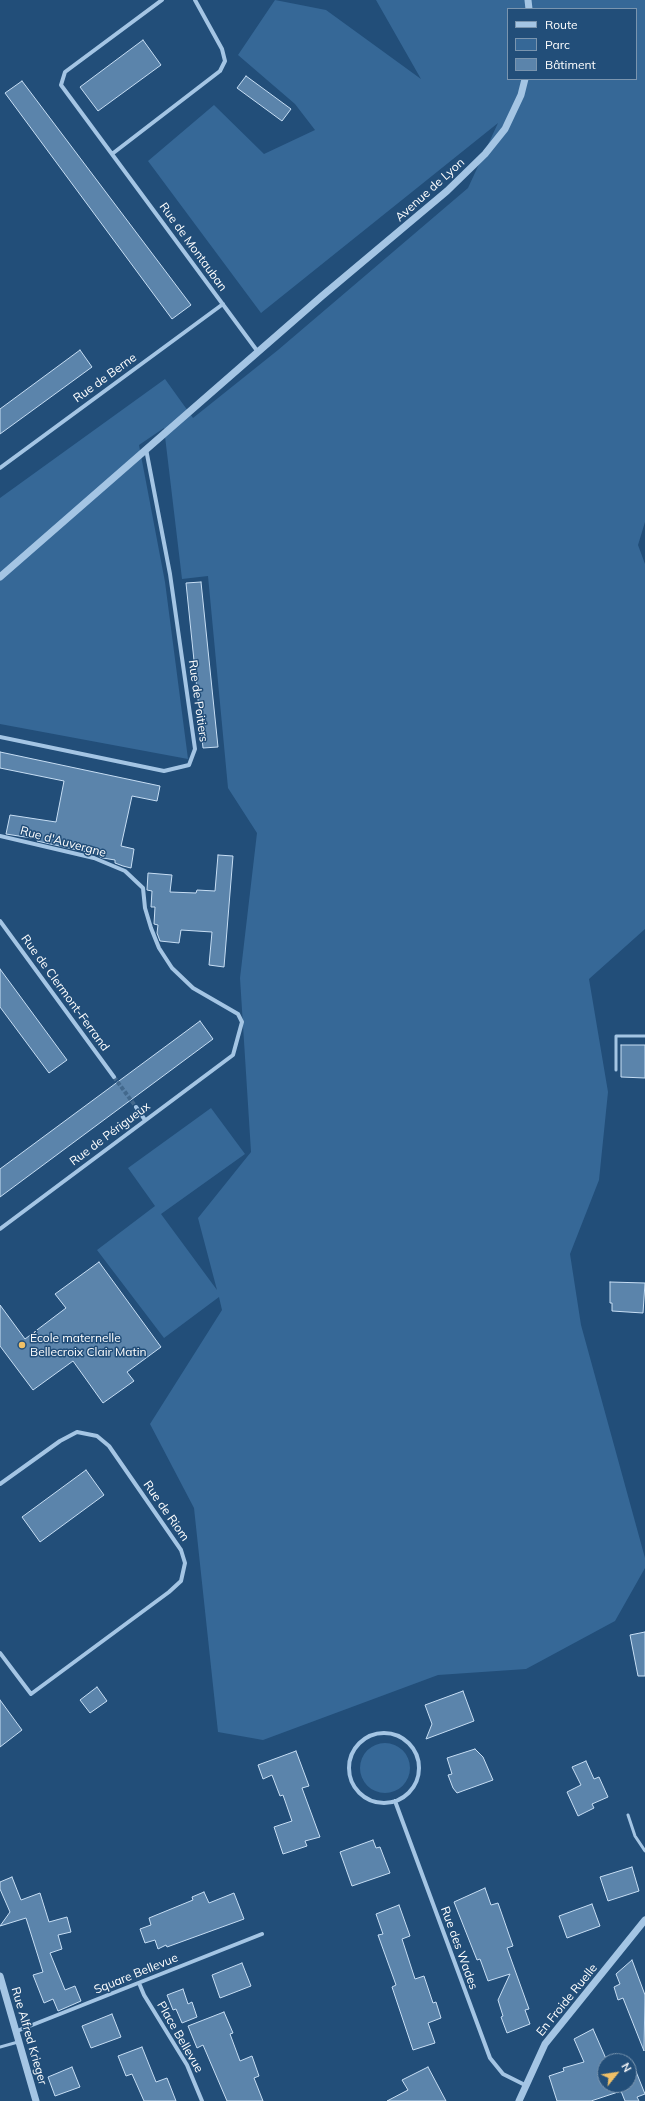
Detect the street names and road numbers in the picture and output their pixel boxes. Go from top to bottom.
street label: Avenue de Lyon [392,155,468,225]
street label: Rue de Montauban [156,200,230,294]
street label: Rue de Berne [71,350,139,406]
street label: Rue de Poitiers [185,659,211,743]
street label: Rue d'Auvergne [18,824,108,860]
street label: Rue de Clermont-Ferrand [18,932,112,1054]
street label: Rue de Périgueux [67,1099,153,1169]
street label: Rue de Riom [140,1478,192,1544]
street label: Rue des Wades [437,1905,481,1991]
street label: Square Bellevue [92,1951,180,1997]
street label: En Froide Ruelle [533,1961,601,2039]
street label: Rue Alfred Krieger [8,1985,50,2087]
street label: Place Bellevue [154,1999,206,2075]

